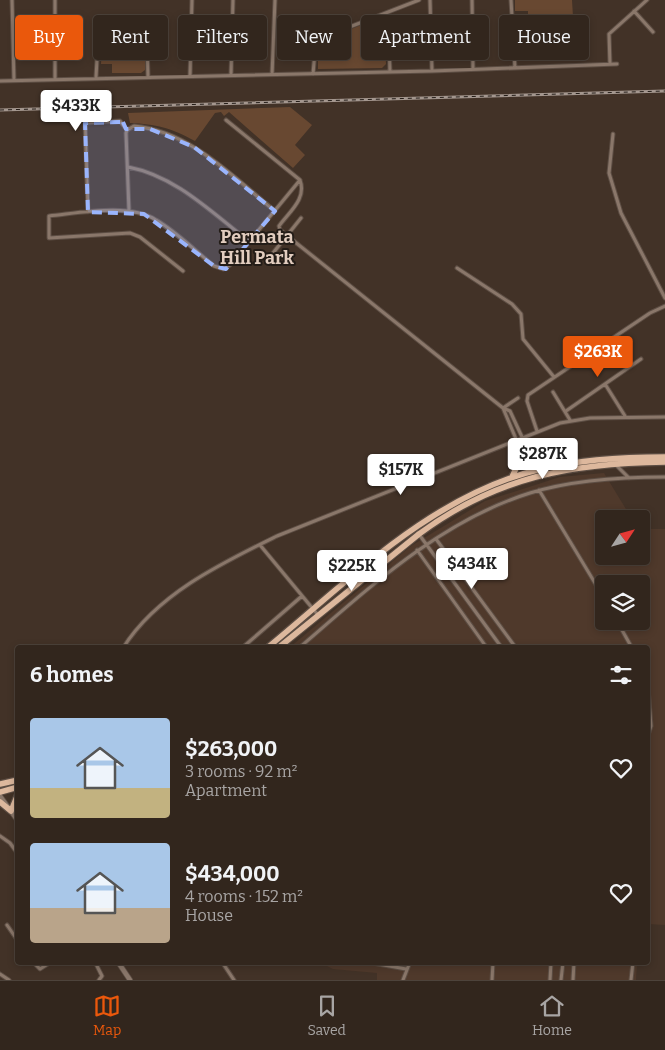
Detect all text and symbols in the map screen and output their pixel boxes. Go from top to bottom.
chip: Buy [15,15,83,60]
chip: Rent [93,15,168,60]
chip: Filters [178,15,267,60]
chip: New [277,15,351,60]
chip: Apartment [361,15,489,60]
chip: House [499,15,589,60]
pin: $433K [41,90,111,132]
text: $433K [52,96,100,115]
district label: Permata Hill Park [220,226,294,269]
pin: $263K [563,336,633,378]
text: $263K [574,342,622,361]
pin: $287K [508,438,578,480]
text: $287K [519,444,567,463]
pin: $157K [366,454,436,496]
text: $157K [378,460,424,479]
north arrow [595,510,650,565]
map controls [595,510,650,630]
pin: $434K [437,548,507,590]
pin: $225K [317,550,387,592]
text: $434K [447,554,497,573]
text: $225K [328,556,376,575]
button: layers [595,575,650,630]
icon: filters [607,661,635,689]
text: 6 homes [30,662,114,688]
text: $263,000 [185,736,277,762]
icon: home [70,738,130,798]
icon: heart [607,754,635,782]
text: 3 rooms · 92 m² [185,762,297,781]
text: Apartment [185,781,267,800]
text: $434,000 [185,861,280,887]
icon: home [70,863,130,923]
icon: heart [607,879,635,907]
text: 4 rooms · 152 m² [185,887,303,906]
text: House [185,906,233,925]
tab: Map [93,992,121,1039]
tab: Saved [307,992,346,1039]
tab: Home [532,992,572,1039]

